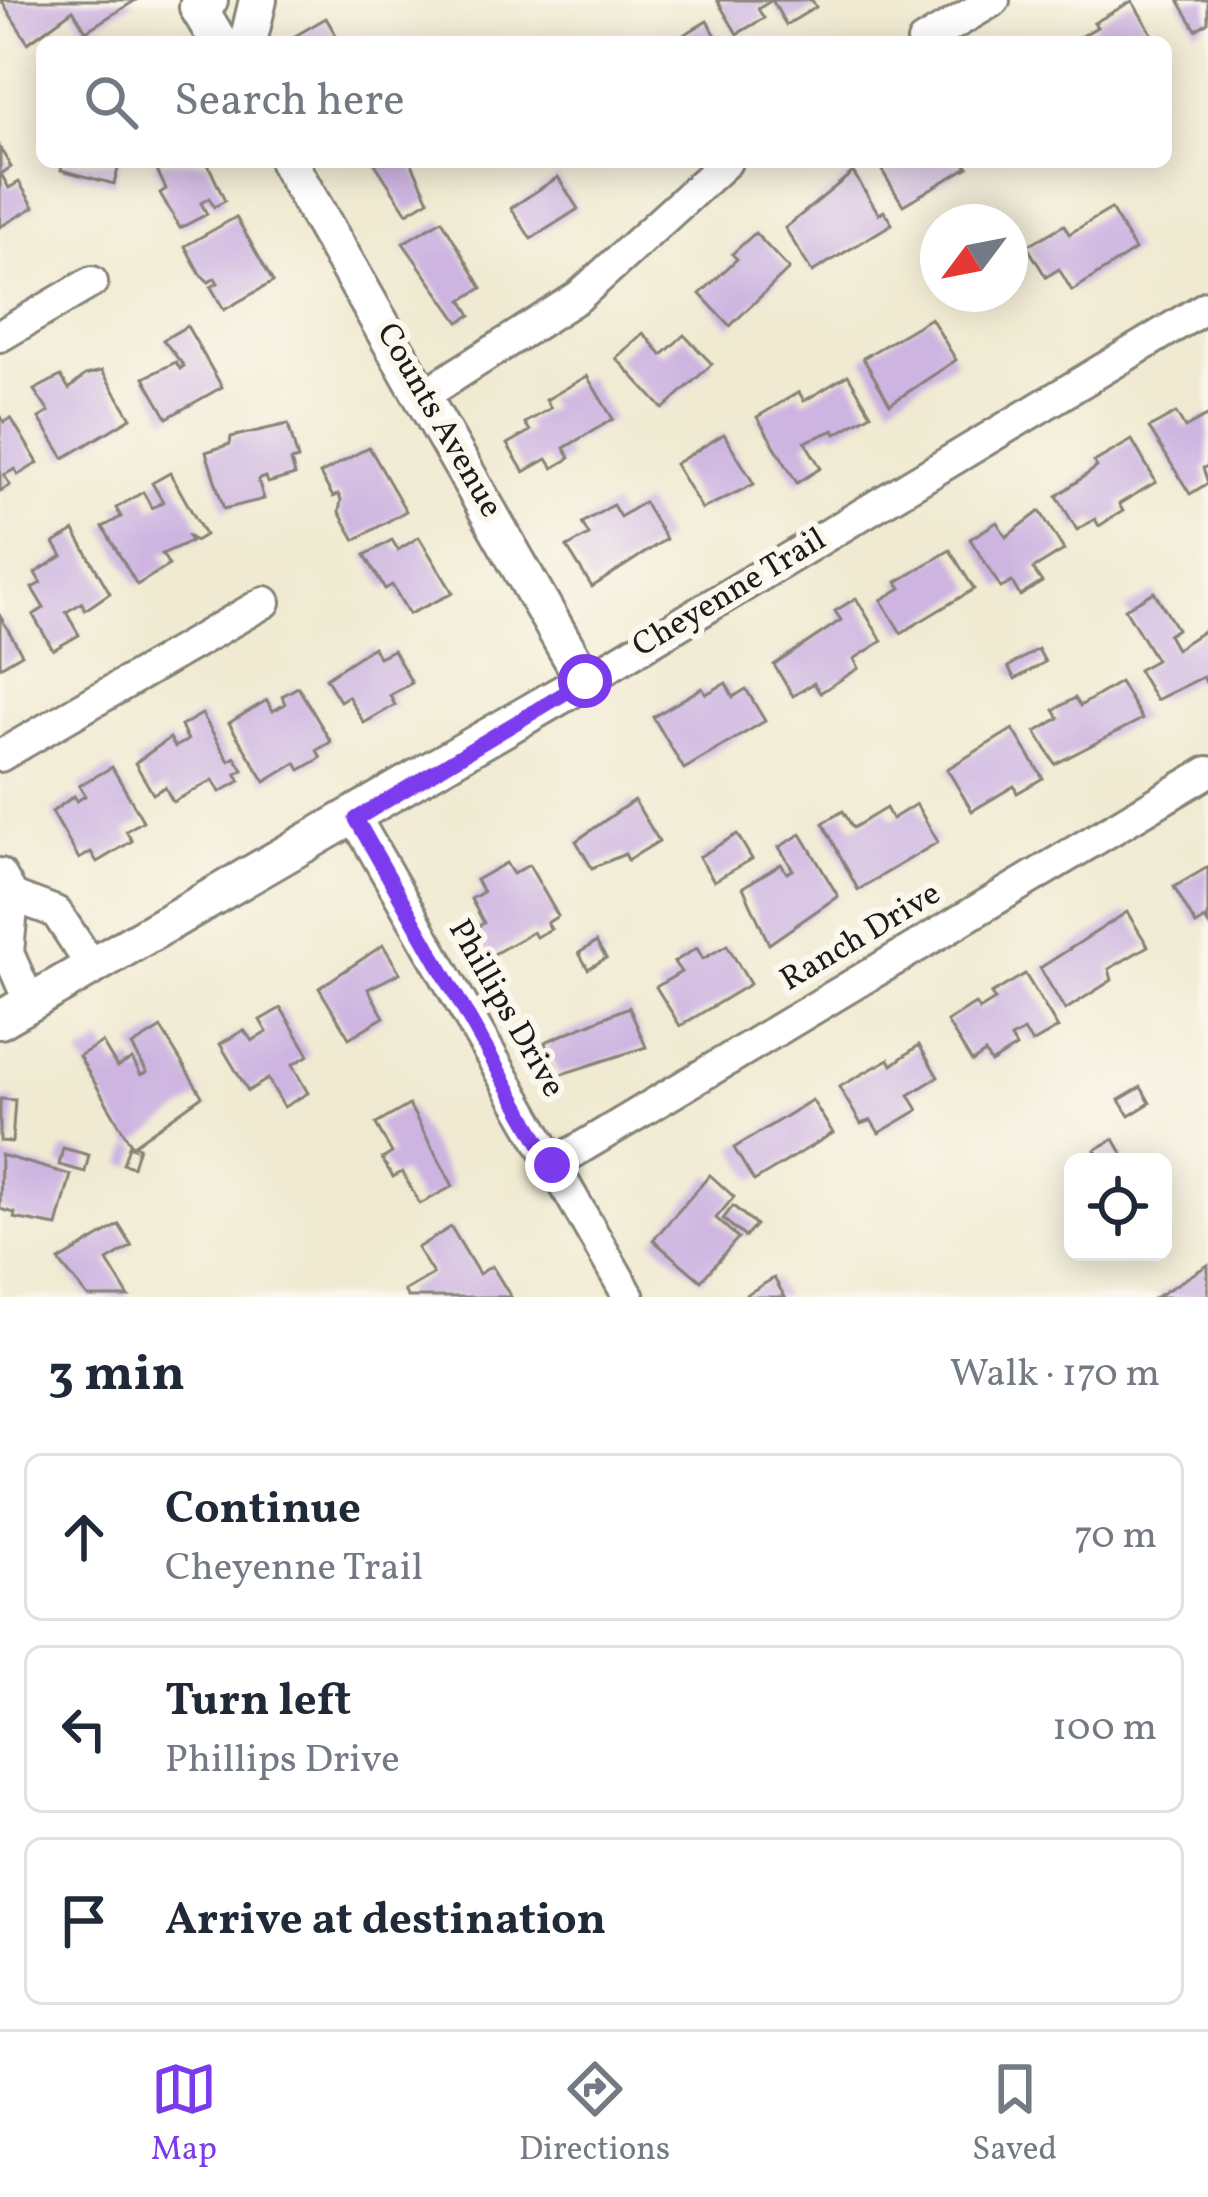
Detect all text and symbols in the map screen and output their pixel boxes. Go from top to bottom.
search box [36,36,1172,168]
icon: search [78,69,144,135]
text: Search here [174,71,405,134]
north arrow [920,204,1028,312]
street label: Counts Avenue [364,315,512,527]
street label: Cheyenne Trail [625,518,835,670]
route start [558,654,612,708]
street label: Ranch Drive [772,872,950,1004]
street label: Phillips Drive [435,911,575,1107]
route end [525,1138,579,1192]
map controls [1064,1153,1172,1261]
button: locate [1064,1153,1172,1261]
text: 3 min [48,1340,185,1411]
text: Walk · 170 m [950,1348,1160,1402]
text: Continue [165,1479,361,1542]
icon: ahead [51,1504,117,1570]
text: 70 m [1074,1510,1157,1564]
text: Cheyenne Trail [165,1542,423,1596]
text: Turn left [165,1671,351,1734]
icon: left [51,1696,117,1762]
text: 100 m [1052,1702,1157,1756]
text: Phillips Drive [165,1734,400,1788]
icon: arrive [51,1888,117,1954]
text: Arrive at destination [165,1890,606,1953]
tab: Map [151,2056,217,2174]
tab: Directions [519,2056,670,2174]
tab: Saved [972,2056,1057,2174]

